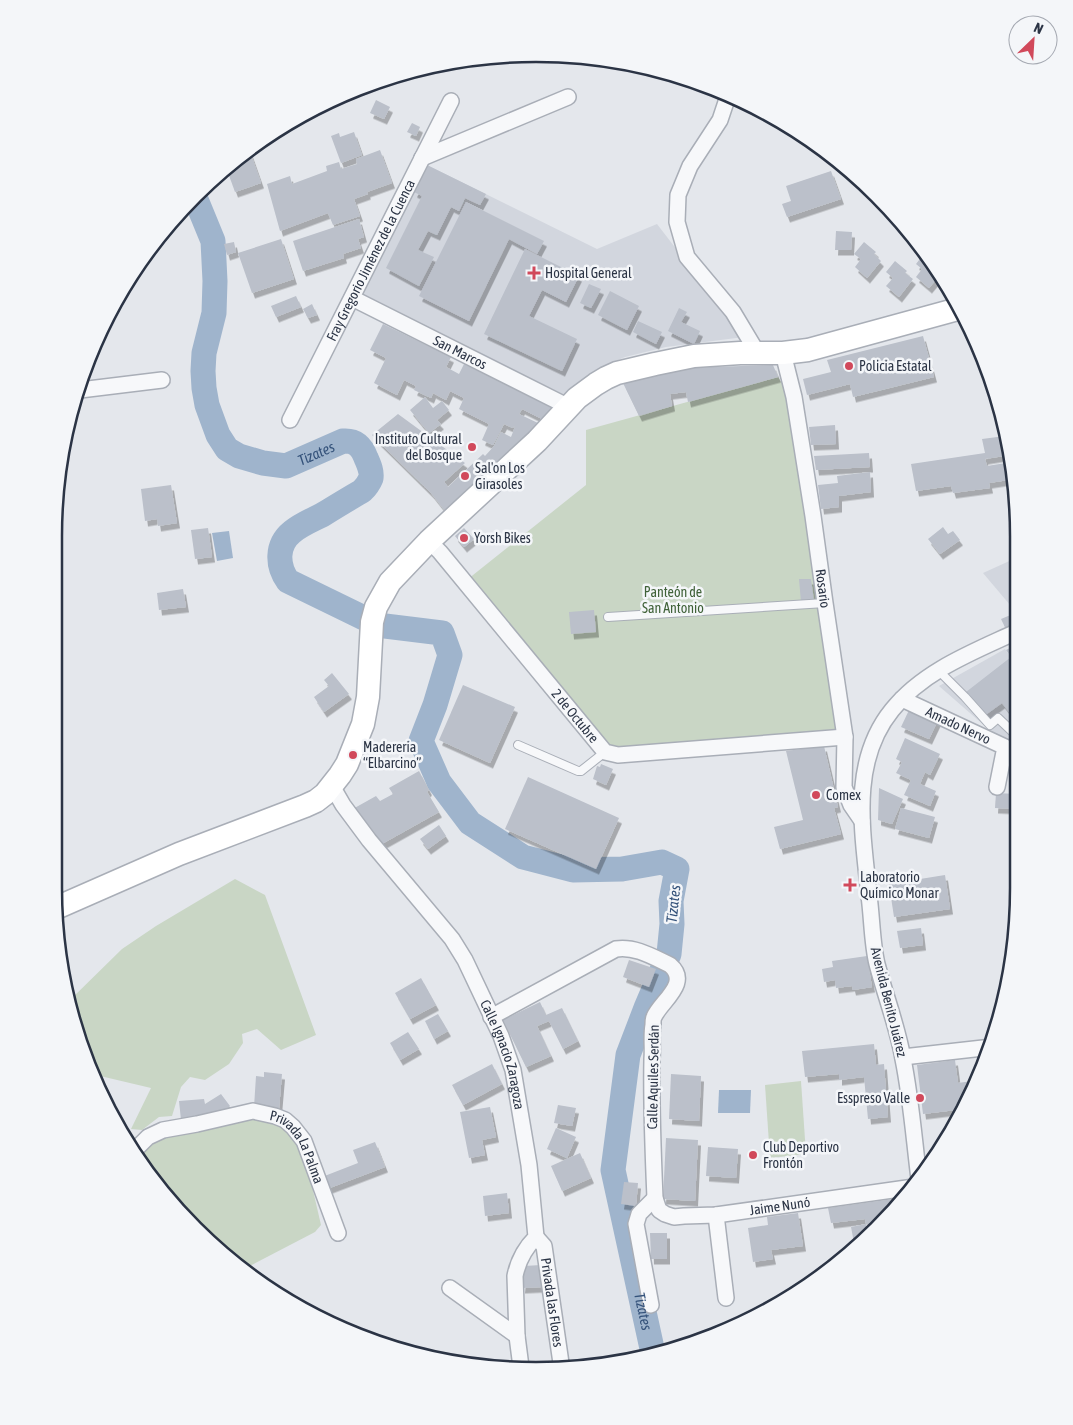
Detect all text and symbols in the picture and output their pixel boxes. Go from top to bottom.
north arrow [1008,15,1058,65]
text: N [1031,19,1046,37]
street label: Fray Gregorio Jiménez de la Cuenca [323,177,418,344]
place label: Hospital General [545,265,632,281]
marker: Hospital General [527,266,541,280]
street label: San Marcos [431,332,490,372]
place label: Policia Estatal [859,358,932,374]
marker: Policia Estatal [843,360,855,372]
place label: Instituto Cultural del Bosque [375,431,462,463]
water label: Tizates [295,437,337,468]
marker: Instituto Cultural del Bosque [466,441,478,453]
place label: Sal'on Los Girasoles [475,460,525,492]
marker: Sal'on Los Girasoles [459,470,471,482]
place label: Yorsh Bikes [474,530,531,546]
marker: Yorsh Bikes [458,532,470,544]
street label: Rosario [812,568,834,609]
park label: Panteón de San Antonio [642,584,704,616]
street label: 2 de Octubre [548,686,602,746]
street label: Amado Nervo [923,703,993,747]
place label: Madereria “Elbarcino” [363,739,422,771]
marker: Madereria “Elbarcino” [347,749,359,761]
place label: Comex [826,787,861,803]
marker: Comex [810,789,822,801]
place label: Laboratorio Químico Monar [860,869,939,901]
marker: Laboratorio Químico Monar [844,879,856,891]
water label: Tizates [663,884,683,924]
street label: Avenida Benito Juárez [868,945,910,1059]
street label: Calle Ignacio Zaragoza [477,997,528,1111]
street label: Calle Aquiles Serdán [644,1024,662,1130]
place label: Esspreso Valle [837,1090,910,1106]
marker: Esspreso Valle [914,1092,926,1104]
street label: Privada La Palma [268,1107,327,1186]
place label: Club Deportivo Frontón [763,1139,839,1171]
marker: Club Deportivo Frontón [747,1149,759,1161]
street label: Jaime Nunó [748,1194,811,1218]
street label: Privada las Flores [538,1257,567,1348]
water label: Tizates [631,1291,656,1332]

